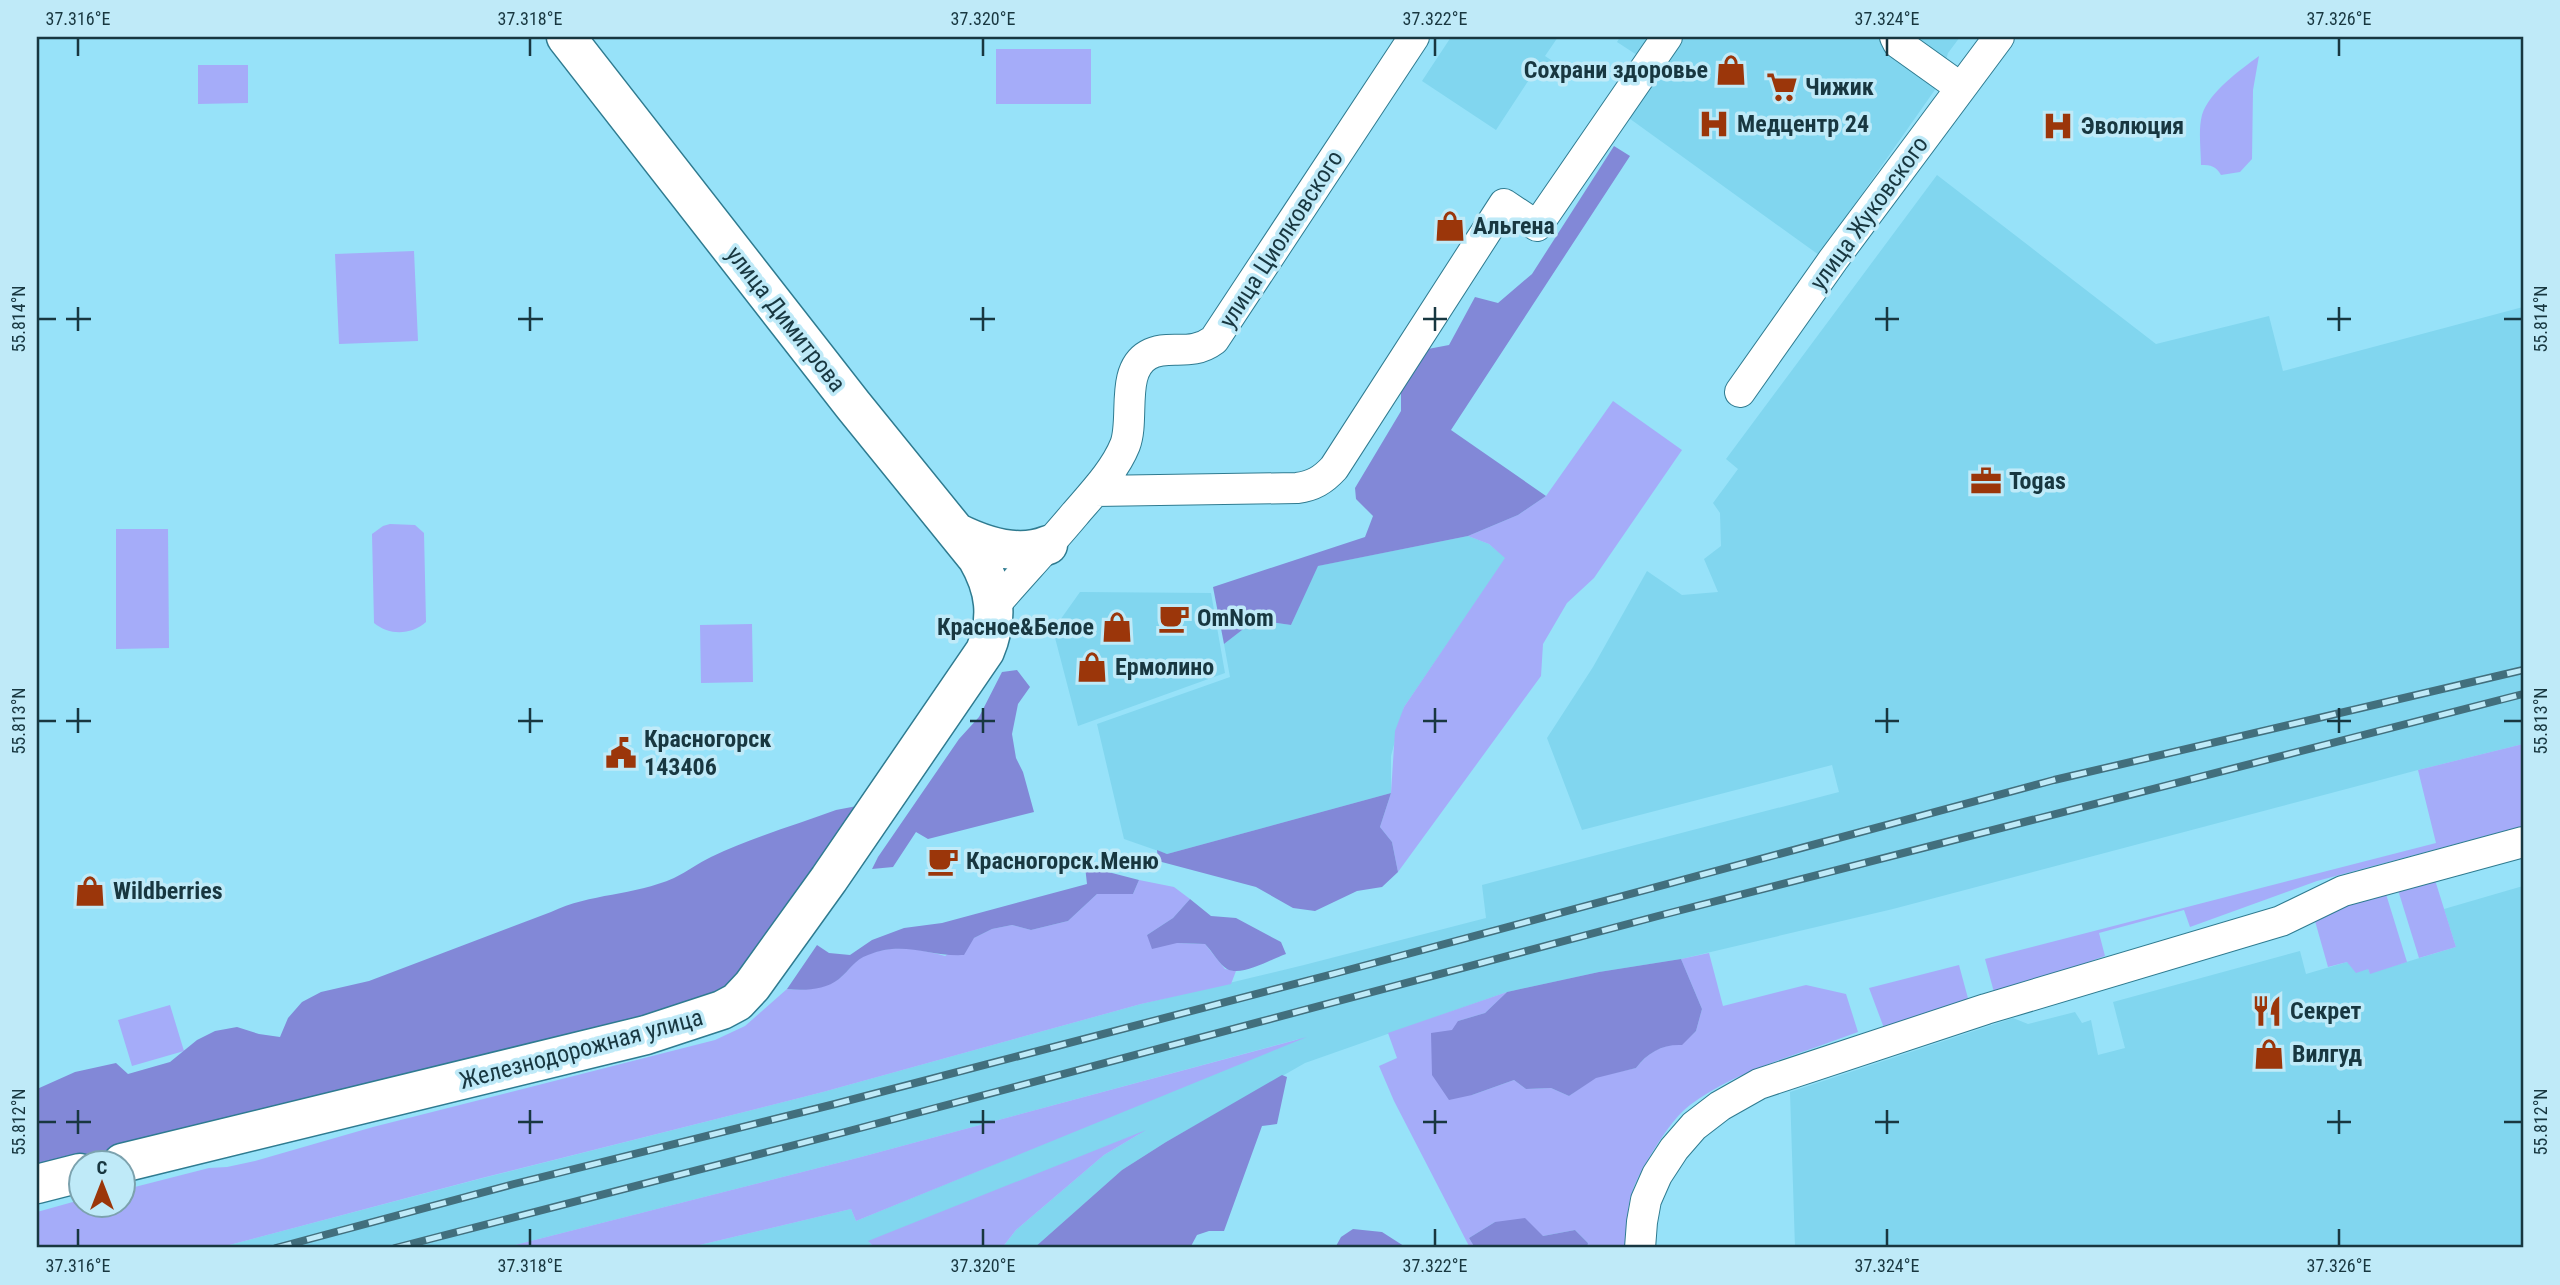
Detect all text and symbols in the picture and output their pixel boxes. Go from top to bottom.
text: 37.316°E [46,8,110,29]
text: 37.318°E [498,8,562,29]
text: 37.320°E [951,8,1015,29]
text: 37.322°E [1403,8,1467,29]
text: 37.324°E [1855,8,1919,29]
text: 37.326°E [2307,8,2371,29]
shop icon: Сохрани здоровье [1714,53,1748,87]
place label: Сохрани здоровье [1524,56,1708,84]
supermarket icon: Чижик [1765,70,1799,104]
place label: Чижик [1805,73,1874,101]
hospital icon: Медцентр 24 [1697,107,1731,141]
hospital icon: Эволюция [2041,109,2075,143]
place label: Медцентр 24 [1737,110,1869,138]
place label: Эволюция [2081,112,2184,140]
street label: улица Жуковского [1804,131,1934,295]
street label: улица Циолковского [1213,145,1349,333]
shop icon: Альгена [1433,209,1467,243]
place label: Альгена [1473,212,1555,240]
street label: улица Димитрова [720,241,852,397]
text: 55.814°N [8,285,29,353]
text: 55.814°N [2530,285,2551,353]
office icon: Togas [1969,464,2003,498]
place label: Togas [2009,467,2066,495]
cafe icon: OmNom [1157,601,1191,635]
place label: OmNom [1197,604,1274,632]
shop icon: Красное&Белое [1100,610,1134,644]
place label: Красное&Белое [937,613,1094,641]
shop icon: Ермолино [1075,650,1109,684]
place label: Ермолино [1115,653,1214,681]
text: 55.813°N [8,687,29,755]
text: 55.813°N [2530,687,2551,755]
place label: Красногорск 143406 [644,725,771,781]
public building icon: Красногорск 143406 [604,736,638,770]
cafe icon: Красногорск.Меню [926,844,960,878]
place label: Красногорск.Меню [966,847,1159,875]
shop icon: Wildberries [73,874,107,908]
place label: Wildberries [113,877,223,905]
restaurant icon: Секрет [2250,994,2284,1028]
place label: Секрет [2290,997,2361,1025]
street label: Железнодорожная улица [456,1003,706,1095]
shop icon: Вилгуд [2252,1037,2286,1071]
place label: Вилгуд [2292,1040,2362,1068]
text: 55.812°N [8,1088,29,1156]
text: 55.812°N [2530,1088,2551,1156]
north arrow [66,1148,136,1218]
text: С [97,1156,108,1179]
text: 37.316°E [46,1255,110,1276]
text: 37.318°E [498,1255,562,1276]
text: 37.320°E [951,1255,1015,1276]
text: 37.322°E [1403,1255,1467,1276]
text: 37.324°E [1855,1255,1919,1276]
text: 37.326°E [2307,1255,2371,1276]

